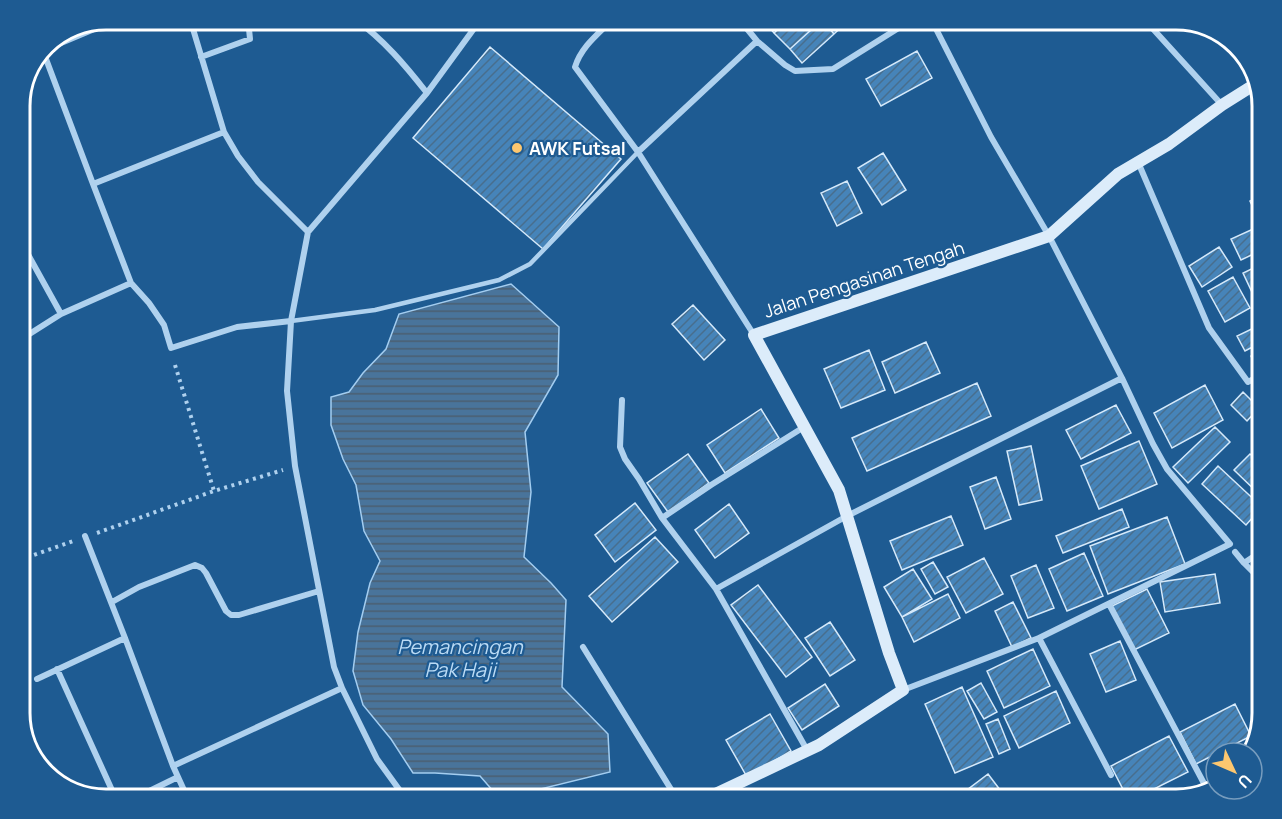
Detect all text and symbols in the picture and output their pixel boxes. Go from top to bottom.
place label: AWK Futsal [529,136,626,160]
marker: AWK Futsal [510,141,524,155]
street label: Jalan Pengasinan Tengah [761,235,967,323]
water label: Pemancingan Pak Haji [397,633,524,683]
north arrow [1204,741,1264,801]
text: U [1233,770,1257,793]

